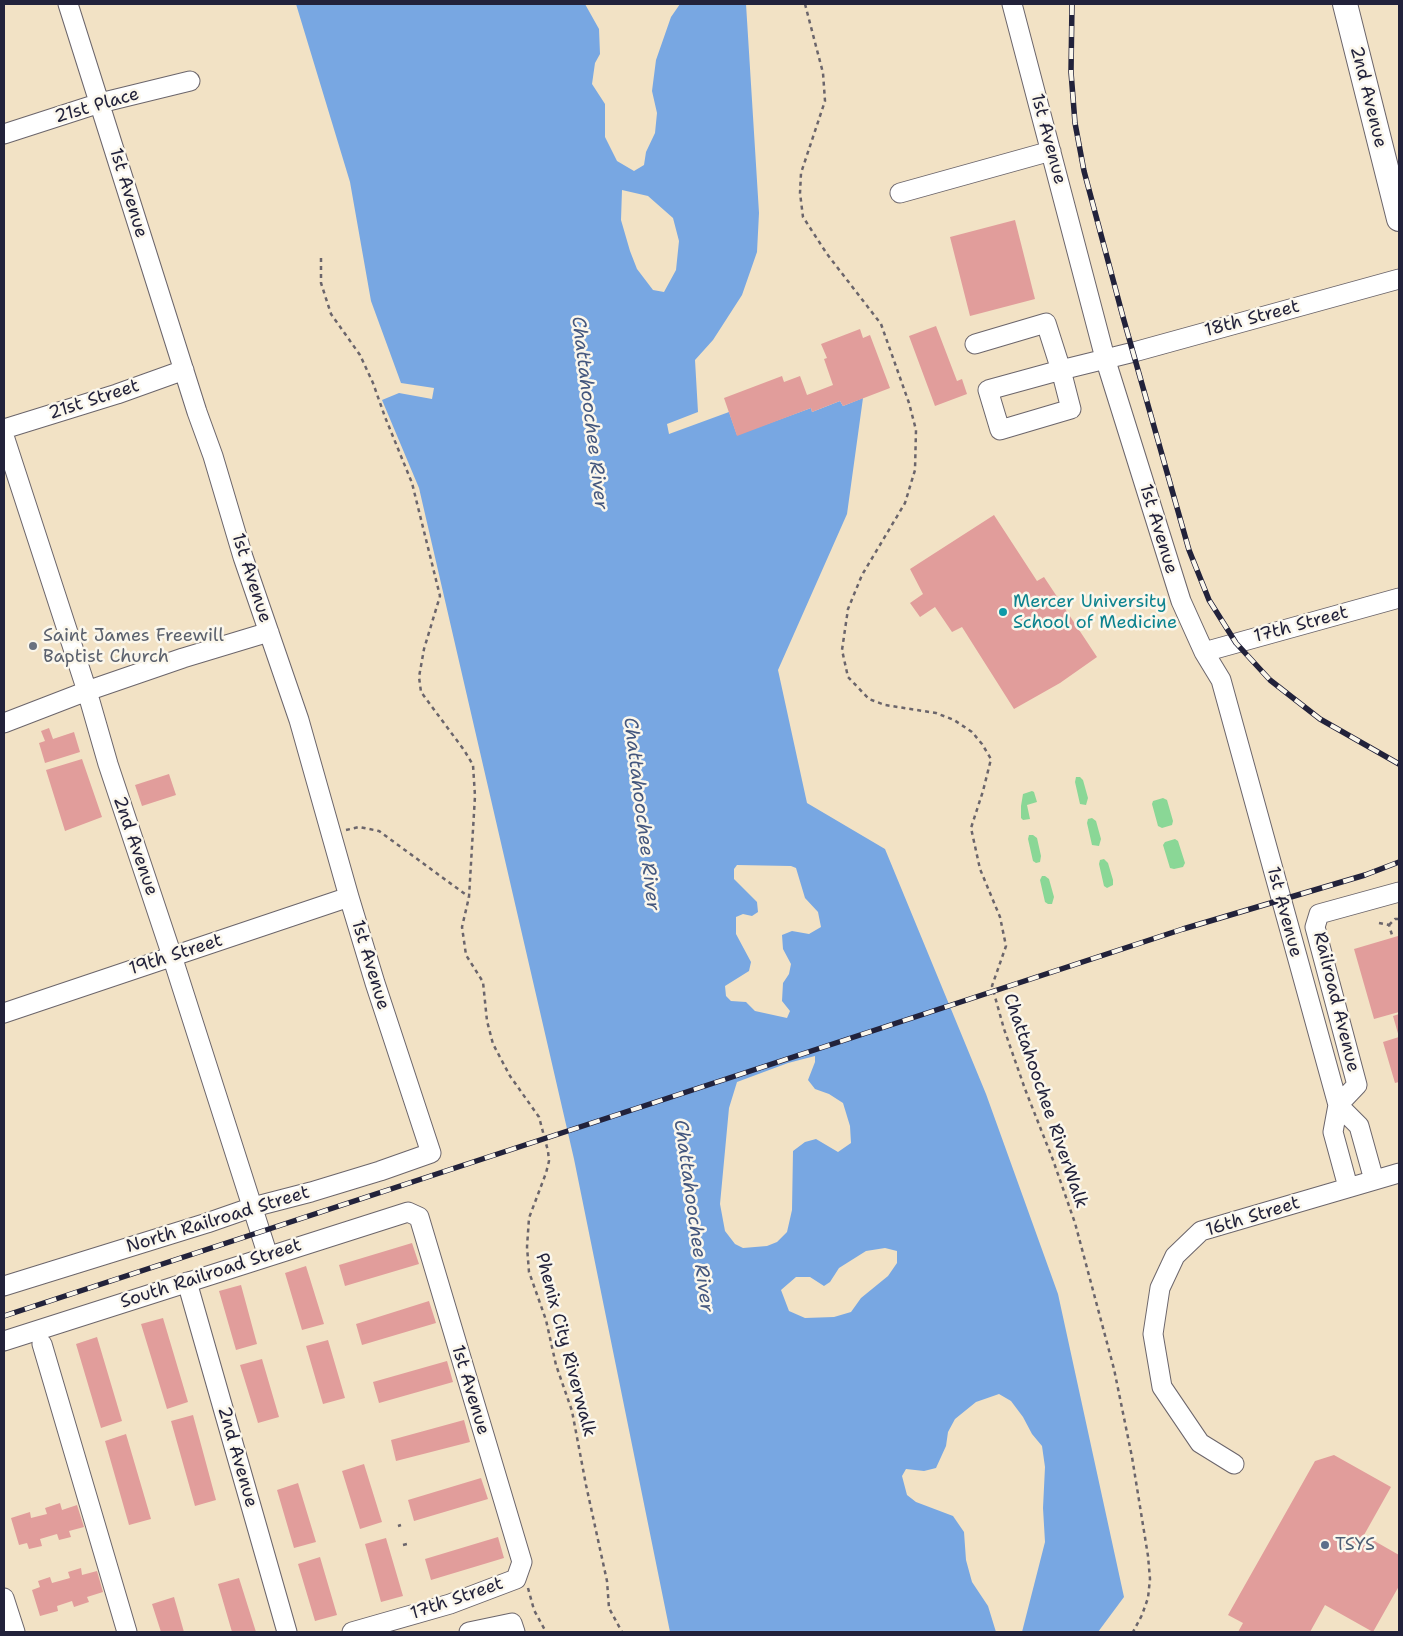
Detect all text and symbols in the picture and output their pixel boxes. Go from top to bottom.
street label: 2nd Avenue [1345,44,1391,150]
street label: 21st Place [52,84,142,128]
street label: 1st Avenue [1026,91,1070,187]
street label: 1st Avenue [104,145,152,241]
street label: 18th Street [1202,296,1302,342]
water label: Chattahoochee River [566,315,612,511]
street label: 21st Street [46,375,142,425]
street label: 1st Avenue [1134,481,1182,577]
street label: 1st Avenue [226,531,276,625]
place label: Mercer University School of Medicine [1013,591,1177,634]
street label: 17th Street [1251,602,1351,648]
marker: Mercer University School of Medicine [997,606,1009,618]
place label: Saint James Freewill Baptist Church [43,625,224,668]
marker: Saint James Freewill Baptist Church [27,640,39,652]
water label: Chattahoochee River [618,716,664,912]
street label: 2nd Avenue [108,793,162,899]
street label: 1st Avenue [1262,864,1306,960]
street label: 1st Avenue [346,917,394,1013]
street label: 19th Street [127,930,225,980]
street label: Railroad Avenue [1308,930,1364,1074]
street label: Chattahoochee RiverWalk [998,991,1092,1211]
water label: Chattahoochee River [668,1118,718,1314]
street label: North Railroad Street [124,1182,312,1258]
street label: 16th Street [1203,1192,1303,1242]
street label: South Railroad Street [118,1234,304,1314]
street label: Phenix City Riverwalk [530,1251,600,1439]
street label: 1st Avenue [446,1342,494,1438]
street label: 2nd Avenue [212,1404,262,1510]
place label: TSYS [1335,1534,1375,1556]
marker: TSYS [1319,1539,1331,1551]
street label: 17th Street [408,1573,506,1625]

